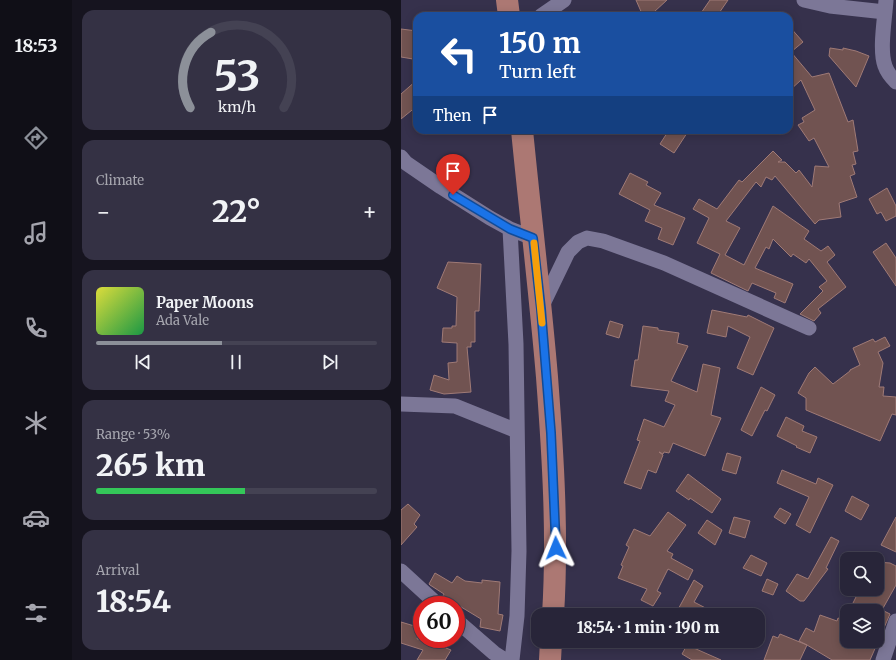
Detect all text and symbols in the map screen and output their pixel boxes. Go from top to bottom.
text: 150 m [499,25,581,61]
icon: left [433,28,485,80]
text: 18:53 [15,34,57,57]
text: 53 [213,50,260,102]
text: Turn left [499,60,576,83]
text: km/h [218,98,256,116]
icon: arrive [479,104,501,126]
text: Then [433,106,471,125]
icon: directions [22,124,50,152]
pin [436,154,470,195]
icon: arrive [442,160,464,182]
text: Climate [96,172,144,189]
text: 22° [212,192,261,230]
text: − [96,198,111,226]
text: + [362,198,377,226]
icon: music [22,219,50,247]
text: Paper Moons [156,293,254,312]
text: Ada Vale [156,312,209,329]
icon: phone [22,314,50,342]
icon: previous [132,351,154,373]
icon: pause [225,351,247,373]
icon: next [319,351,341,373]
icon: climate [22,409,50,437]
text: Range · 53% [96,426,170,443]
text: 265 km [96,446,205,484]
icon: car [22,504,50,532]
position arrow [535,527,577,569]
map controls [840,552,884,648]
button: search [840,552,884,596]
text: Arrival [96,562,139,579]
text: 18:54 [96,582,171,620]
speed limit sign: 60 [413,596,465,648]
icon: filters [22,599,50,627]
button: layers [840,604,884,648]
text: 18:54 · 1 min · 190 m [577,618,719,637]

